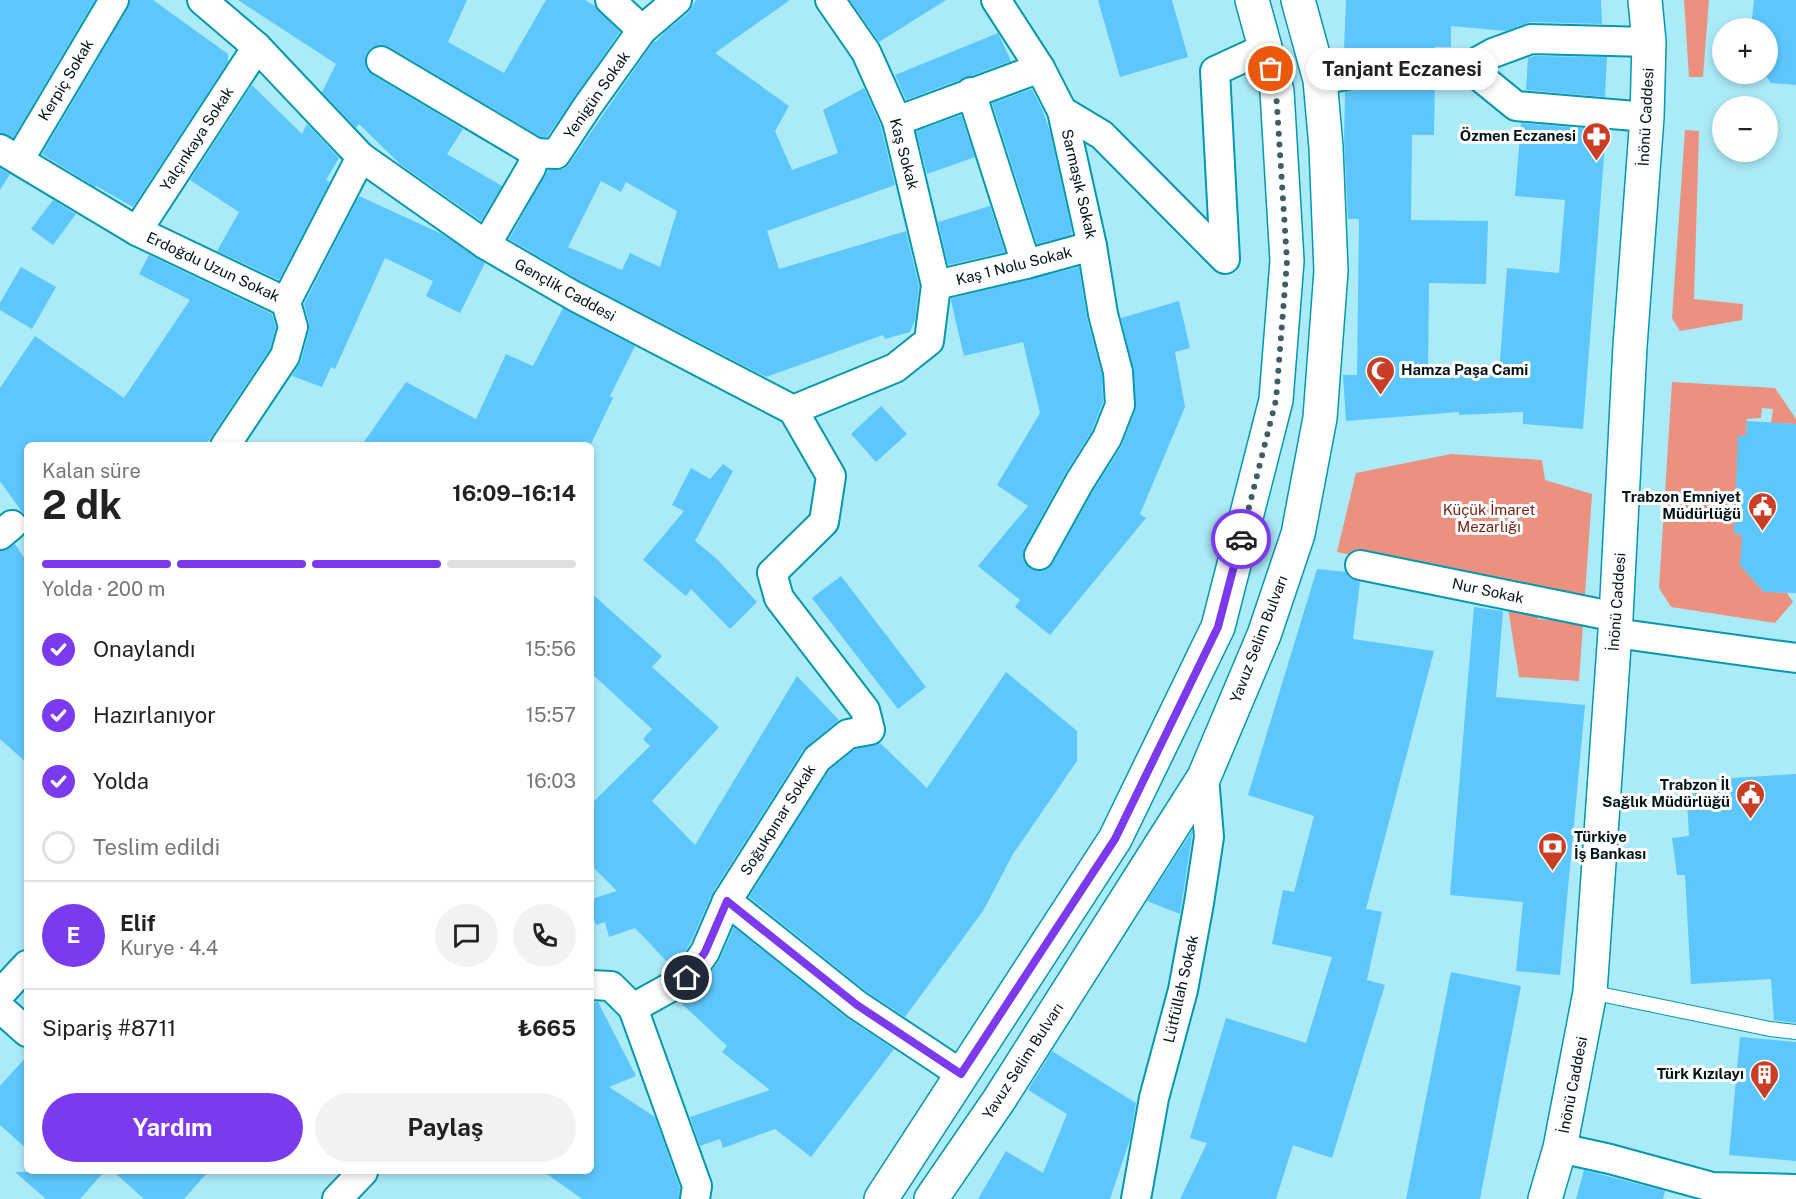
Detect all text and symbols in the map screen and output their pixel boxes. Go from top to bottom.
map controls [1712,18,1778,162]
button: + [1712,18,1778,84]
street label: Kerpiç Sokak [35,36,97,124]
pin [1245,43,1296,94]
street label: Yenigün Sokak [560,48,633,142]
callout: Tanjant Eczanesi [1307,48,1499,90]
icon: bag [1254,52,1287,85]
text: Tanjant Eczanesi [1322,57,1482,81]
street label: İnönü Caddesi [1633,67,1657,167]
street label: Yalçınkaya Sokak [157,84,237,194]
button: − [1712,96,1778,162]
street label: Kaş Sokak [887,116,922,191]
pharmacy icon: Özmen Eczanesi [1581,120,1613,162]
street label: Sarmaşık Sokak [1059,127,1100,240]
place label: Özmen Eczanesi [1460,127,1576,144]
street label: Erdoğdu Uzun Sokak [144,228,282,305]
street label: Kaş 1 Nolu Sokak [954,243,1074,288]
street label: Gençlik Caddesi [512,255,619,324]
mosque icon: Hamza Paşa Cami [1364,354,1396,396]
place label: Hamza Paşa Cami [1401,361,1528,378]
text: Kalan süre [42,459,141,483]
text: 16:09–16:14 [452,480,576,506]
text: 2 dk [42,482,122,528]
place label: Trabzon Emniyet Müdürlüğü [1622,488,1741,522]
public building icon: Trabzon Emniyet Müdürlüğü [1746,490,1778,532]
park label: Küçük İmaret Mezarlığı [1443,500,1536,535]
courier [1211,509,1271,569]
icon: car [1225,523,1258,556]
street label: İnönü Caddesi [1604,552,1628,652]
street label: Yavuz Selim Bulvarı [1226,573,1291,705]
street label: Nur Sokak [1451,575,1526,606]
text: Yolda · 200 m [42,577,165,601]
icon: check [42,633,75,666]
text: Onaylandı [93,636,195,662]
text: 15:56 [525,637,576,661]
icon: check [42,699,75,732]
text: Hazırlanıyor [93,702,216,728]
text: 15:57 [526,703,576,727]
street label: Soğukpınar Sokak [737,761,819,878]
icon: check [42,765,75,798]
text: Yolda [93,768,149,794]
text: 16:03 [526,769,576,793]
place label: Trabzon İl Sağlık Müdürlüğü [1602,776,1730,810]
public building icon: Trabzon İl Sağlık Müdürlüğü [1735,778,1767,820]
place label: Türkiye İş Bankası [1574,828,1646,862]
bank icon: Türkiye İş Bankası [1537,830,1569,872]
text: Teslim edildi [93,834,220,860]
button: chat [435,904,498,967]
button: phone [513,904,576,967]
text: Elif [120,910,156,936]
text: E [67,922,80,948]
street label: Lütfüllah Sokak [1160,933,1201,1045]
text: Kurye · 4.4 [120,936,218,960]
pin [661,952,712,1003]
icon: home [670,961,703,994]
street label: Yavuz Selim Bulvarı [979,1000,1066,1122]
text: Sipariş #8711 [42,1015,176,1041]
text: ₺665 [518,1015,576,1041]
street label: İnönü Caddesi [1554,1035,1590,1135]
building icon: Türk Kızılayı [1749,1058,1781,1100]
place label: Türk Kızılayı [1657,1065,1744,1082]
button: Yardım [42,1093,303,1162]
button: Paylaş [315,1093,576,1162]

